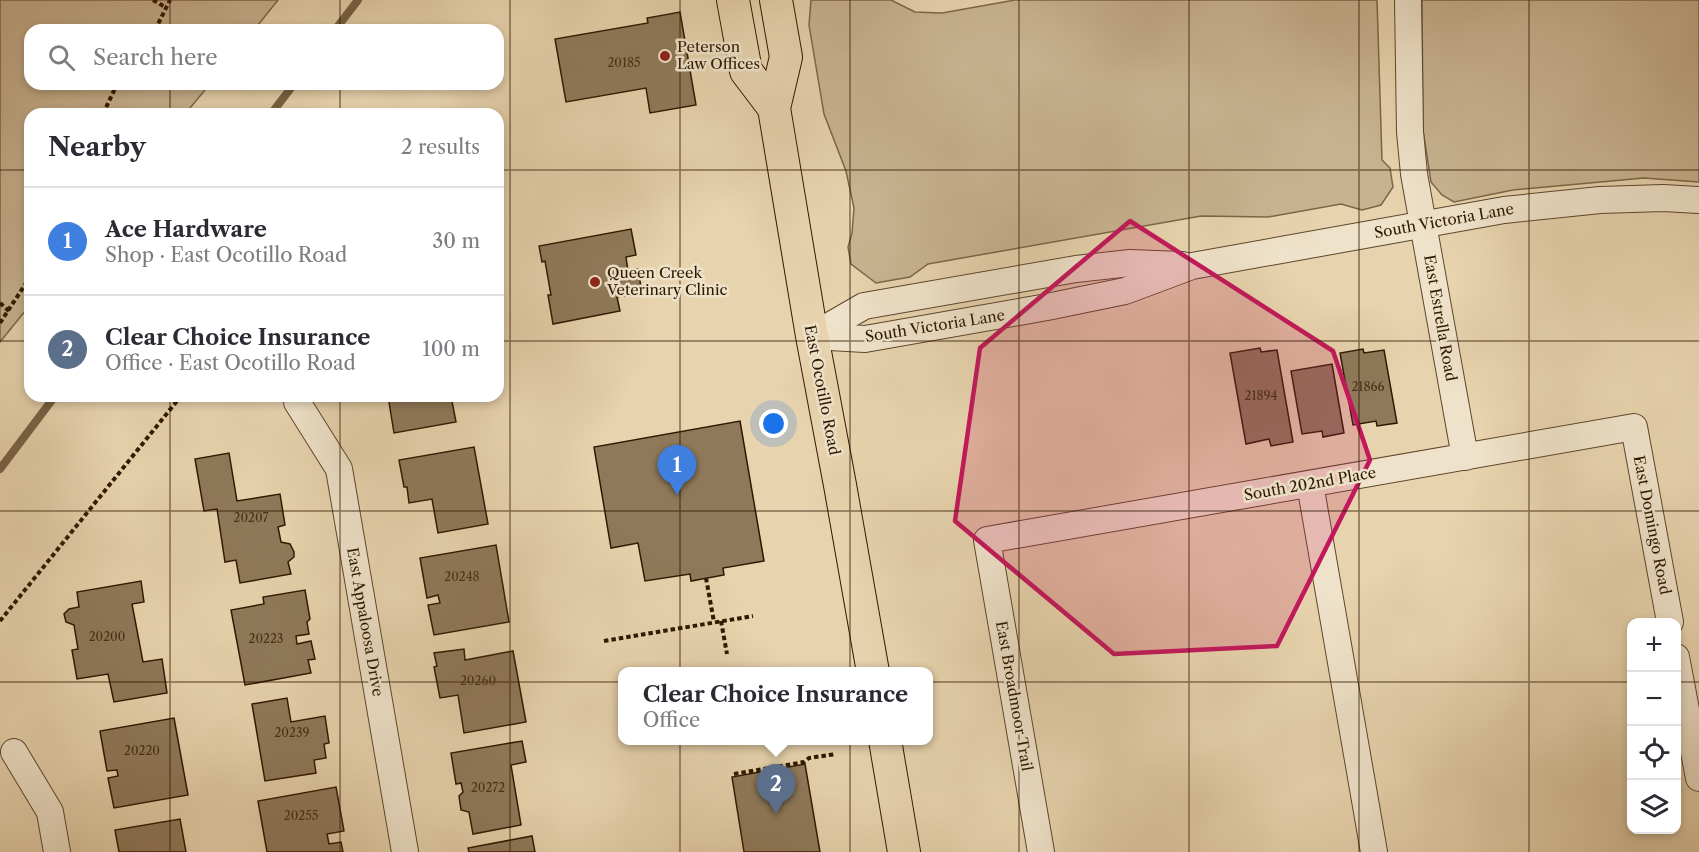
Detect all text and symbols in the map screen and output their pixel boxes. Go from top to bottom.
search box [24,24,504,90]
place label: Peterson Law Offices [677,37,760,73]
icon: search [45,41,78,74]
text: Search here [93,44,218,71]
marker: Peterson Law Offices [658,49,672,63]
house number: 20185 [607,55,641,70]
text: Nearby [48,131,146,163]
text: 2 results [401,135,480,159]
street label: South Victoria Lane [1373,199,1515,242]
text: Ace Hardware [105,216,267,243]
text: 1 [63,229,72,253]
text: 30 m [432,229,480,253]
text: Shop · East Ocotillo Road [105,243,347,267]
street label: East Estrella Road [1420,253,1461,383]
place label: Queen Creek Veterinary Clinic [606,263,728,299]
marker: Queen Creek Veterinary Clinic [588,275,602,289]
street label: South Victoria Lane [864,305,1006,346]
street label: East Ocotillo Road [801,323,844,457]
text: Clear Choice Insurance [105,324,371,351]
text: 2 [62,337,73,361]
text: 100 m [422,337,480,361]
text: Office · East Ocotillo Road [105,351,356,375]
house number: 21866 [1351,379,1385,394]
house number: 21894 [1244,388,1278,403]
your location [759,409,788,438]
pin: 1 [658,446,696,495]
street label: East Domingo Road [1630,454,1675,596]
street label: South 202nd Place [1242,463,1378,504]
house number: 20207 [234,510,269,525]
street label: East Appaloosa Drive [343,546,388,698]
house number: 20248 [444,569,480,584]
map controls [1627,618,1681,834]
button: + [1627,618,1681,672]
street label: East Broadmoor Trail [992,619,1037,773]
house number: 20200 [89,629,125,644]
house number: 20223 [249,631,283,646]
popup [618,667,933,745]
button: − [1627,672,1681,726]
house number: 20260 [460,673,496,688]
text: Clear Choice Insurance [643,681,908,708]
text: Office [643,708,700,732]
house number: 20239 [274,725,310,740]
button: locate [1627,726,1681,780]
house number: 20220 [124,743,160,758]
pin: 2 [756,764,796,814]
house number: 20272 [471,780,505,795]
button: layers [1627,780,1681,834]
house number: 20255 [284,808,318,823]

